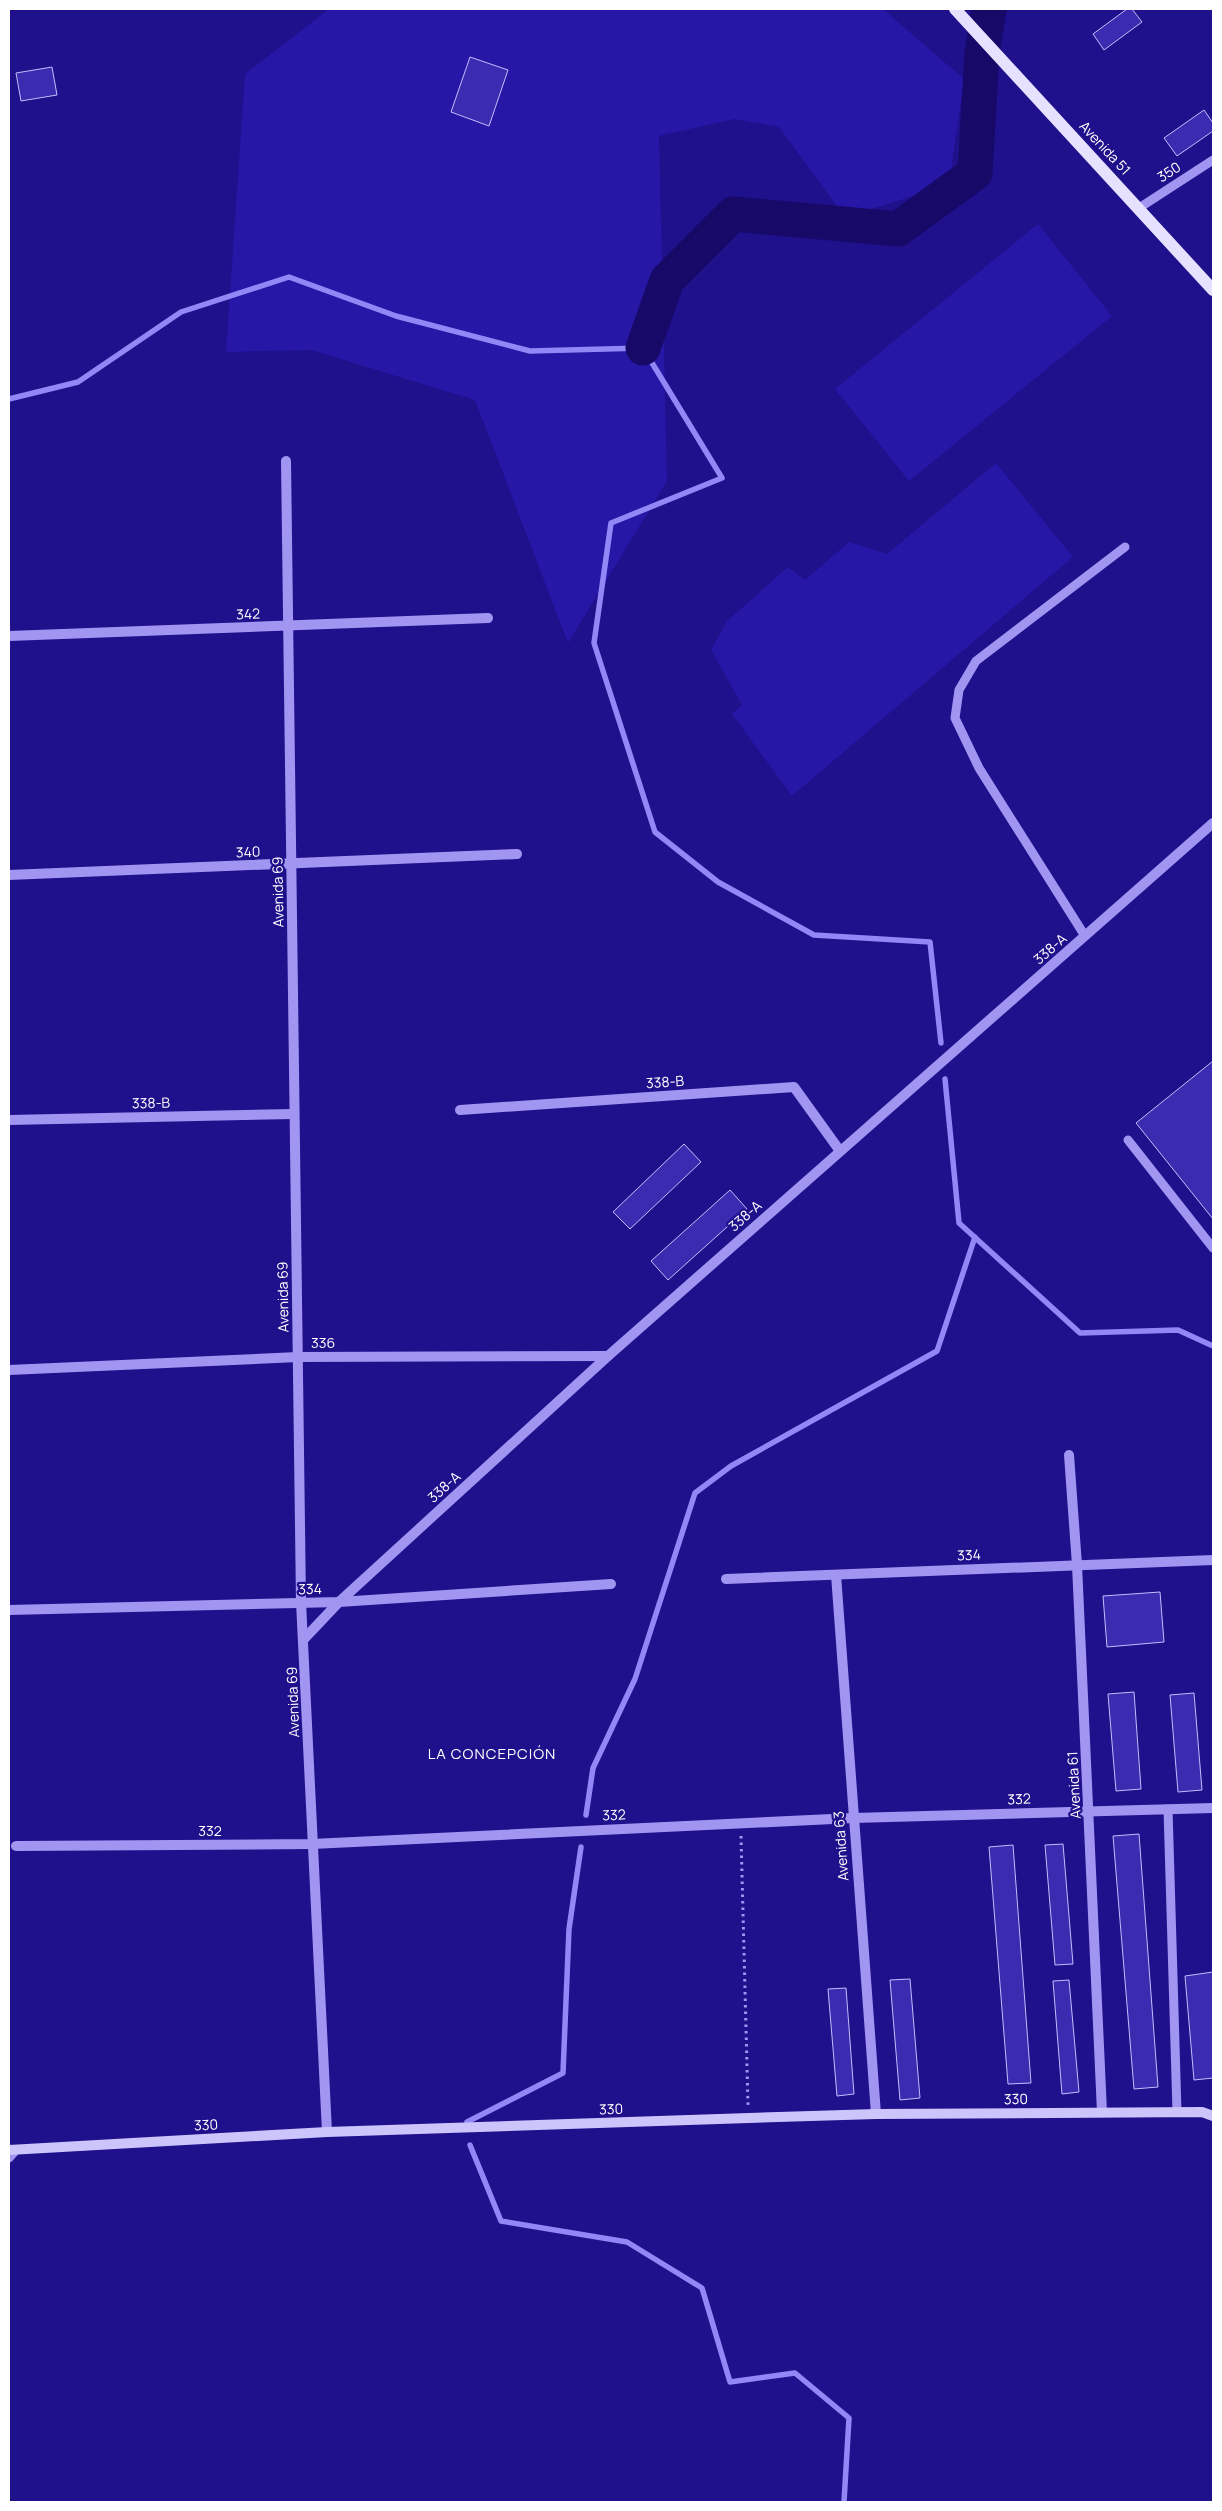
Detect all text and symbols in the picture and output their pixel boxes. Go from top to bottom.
street label: Avenida 51 [1076,117,1135,179]
street label: 350 [1153,157,1184,186]
street label: 342 [236,604,260,623]
street label: 340 [235,842,261,861]
street label: Avenida 69 [267,856,288,928]
street label: 338-A [1029,929,1070,968]
street label: 338-B [645,1071,685,1092]
street label: 338-B [132,1093,171,1112]
street label: 338-A [724,1196,765,1235]
street label: Avenida 69 [272,1261,293,1333]
street label: 336 [311,1333,335,1352]
street label: 338-A [423,1467,464,1506]
street label: 334 [957,1545,981,1564]
street label: 334 [298,1579,322,1598]
street label: Avenida 69 [282,1666,303,1738]
district label: LA CONCEPCIÓN [428,1743,556,1764]
street label: Avenida 61 [1062,1751,1085,1819]
street label: 332 [1007,1789,1031,1808]
street label: 332 [602,1804,626,1825]
street label: Avenida 63 [829,1810,852,1882]
street label: 332 [198,1821,222,1840]
street label: 330 [1004,2089,1028,2108]
street label: 330 [599,2099,623,2118]
street label: 330 [193,2114,218,2135]

